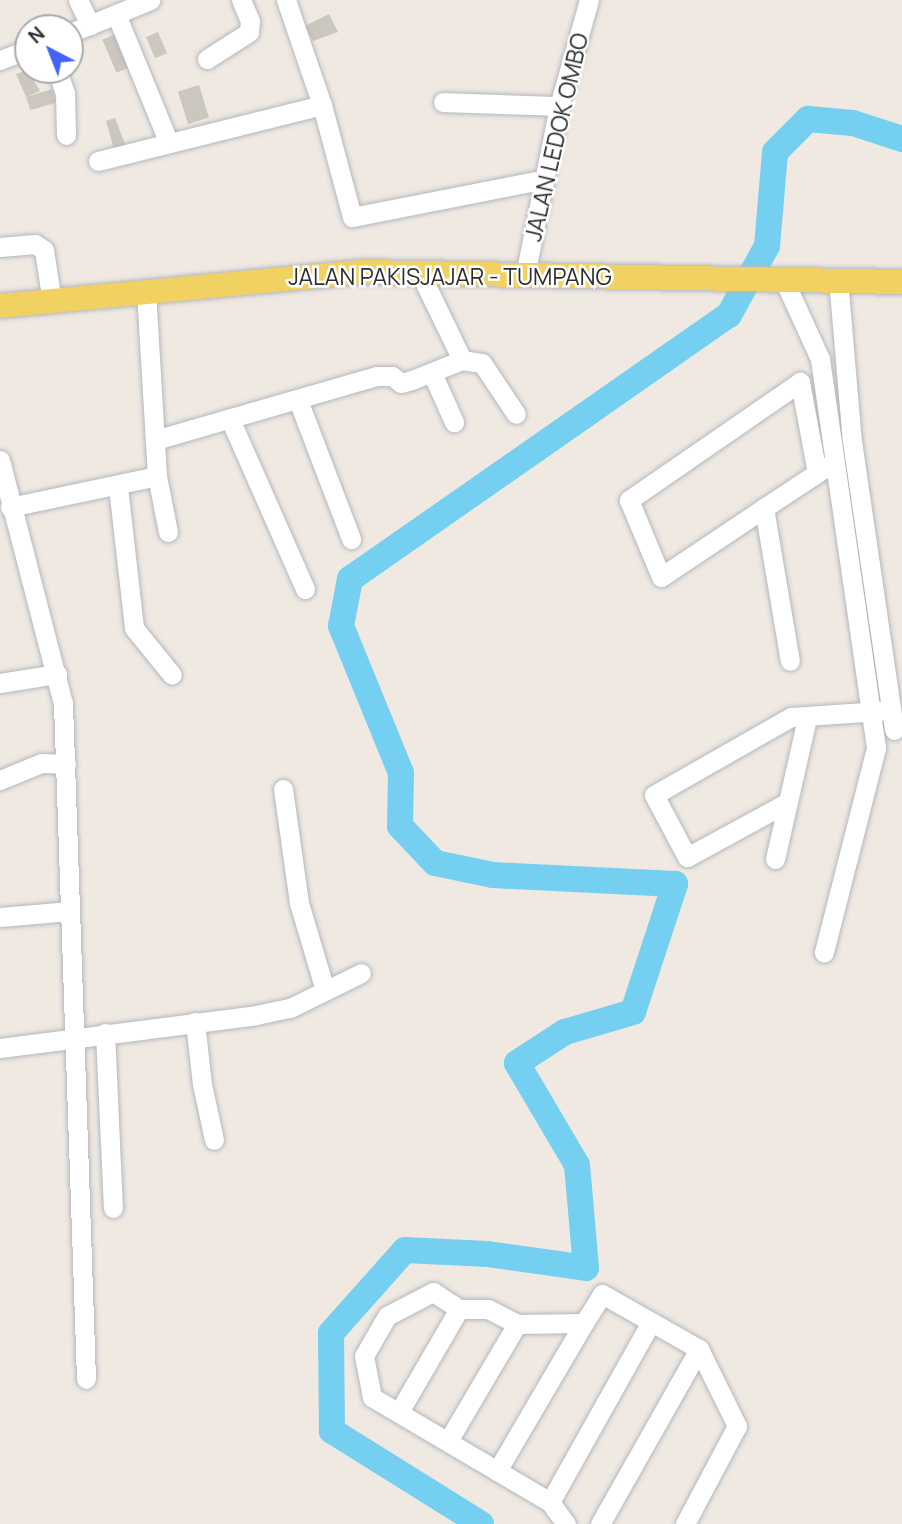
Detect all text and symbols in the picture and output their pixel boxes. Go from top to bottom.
north arrow [14,14,84,84]
text: N [23,21,50,49]
street label: JALAN LEDOK OMBO [519,30,593,244]
street label: JALAN PAKISJAJAR - TUMPANG [288,262,612,290]

